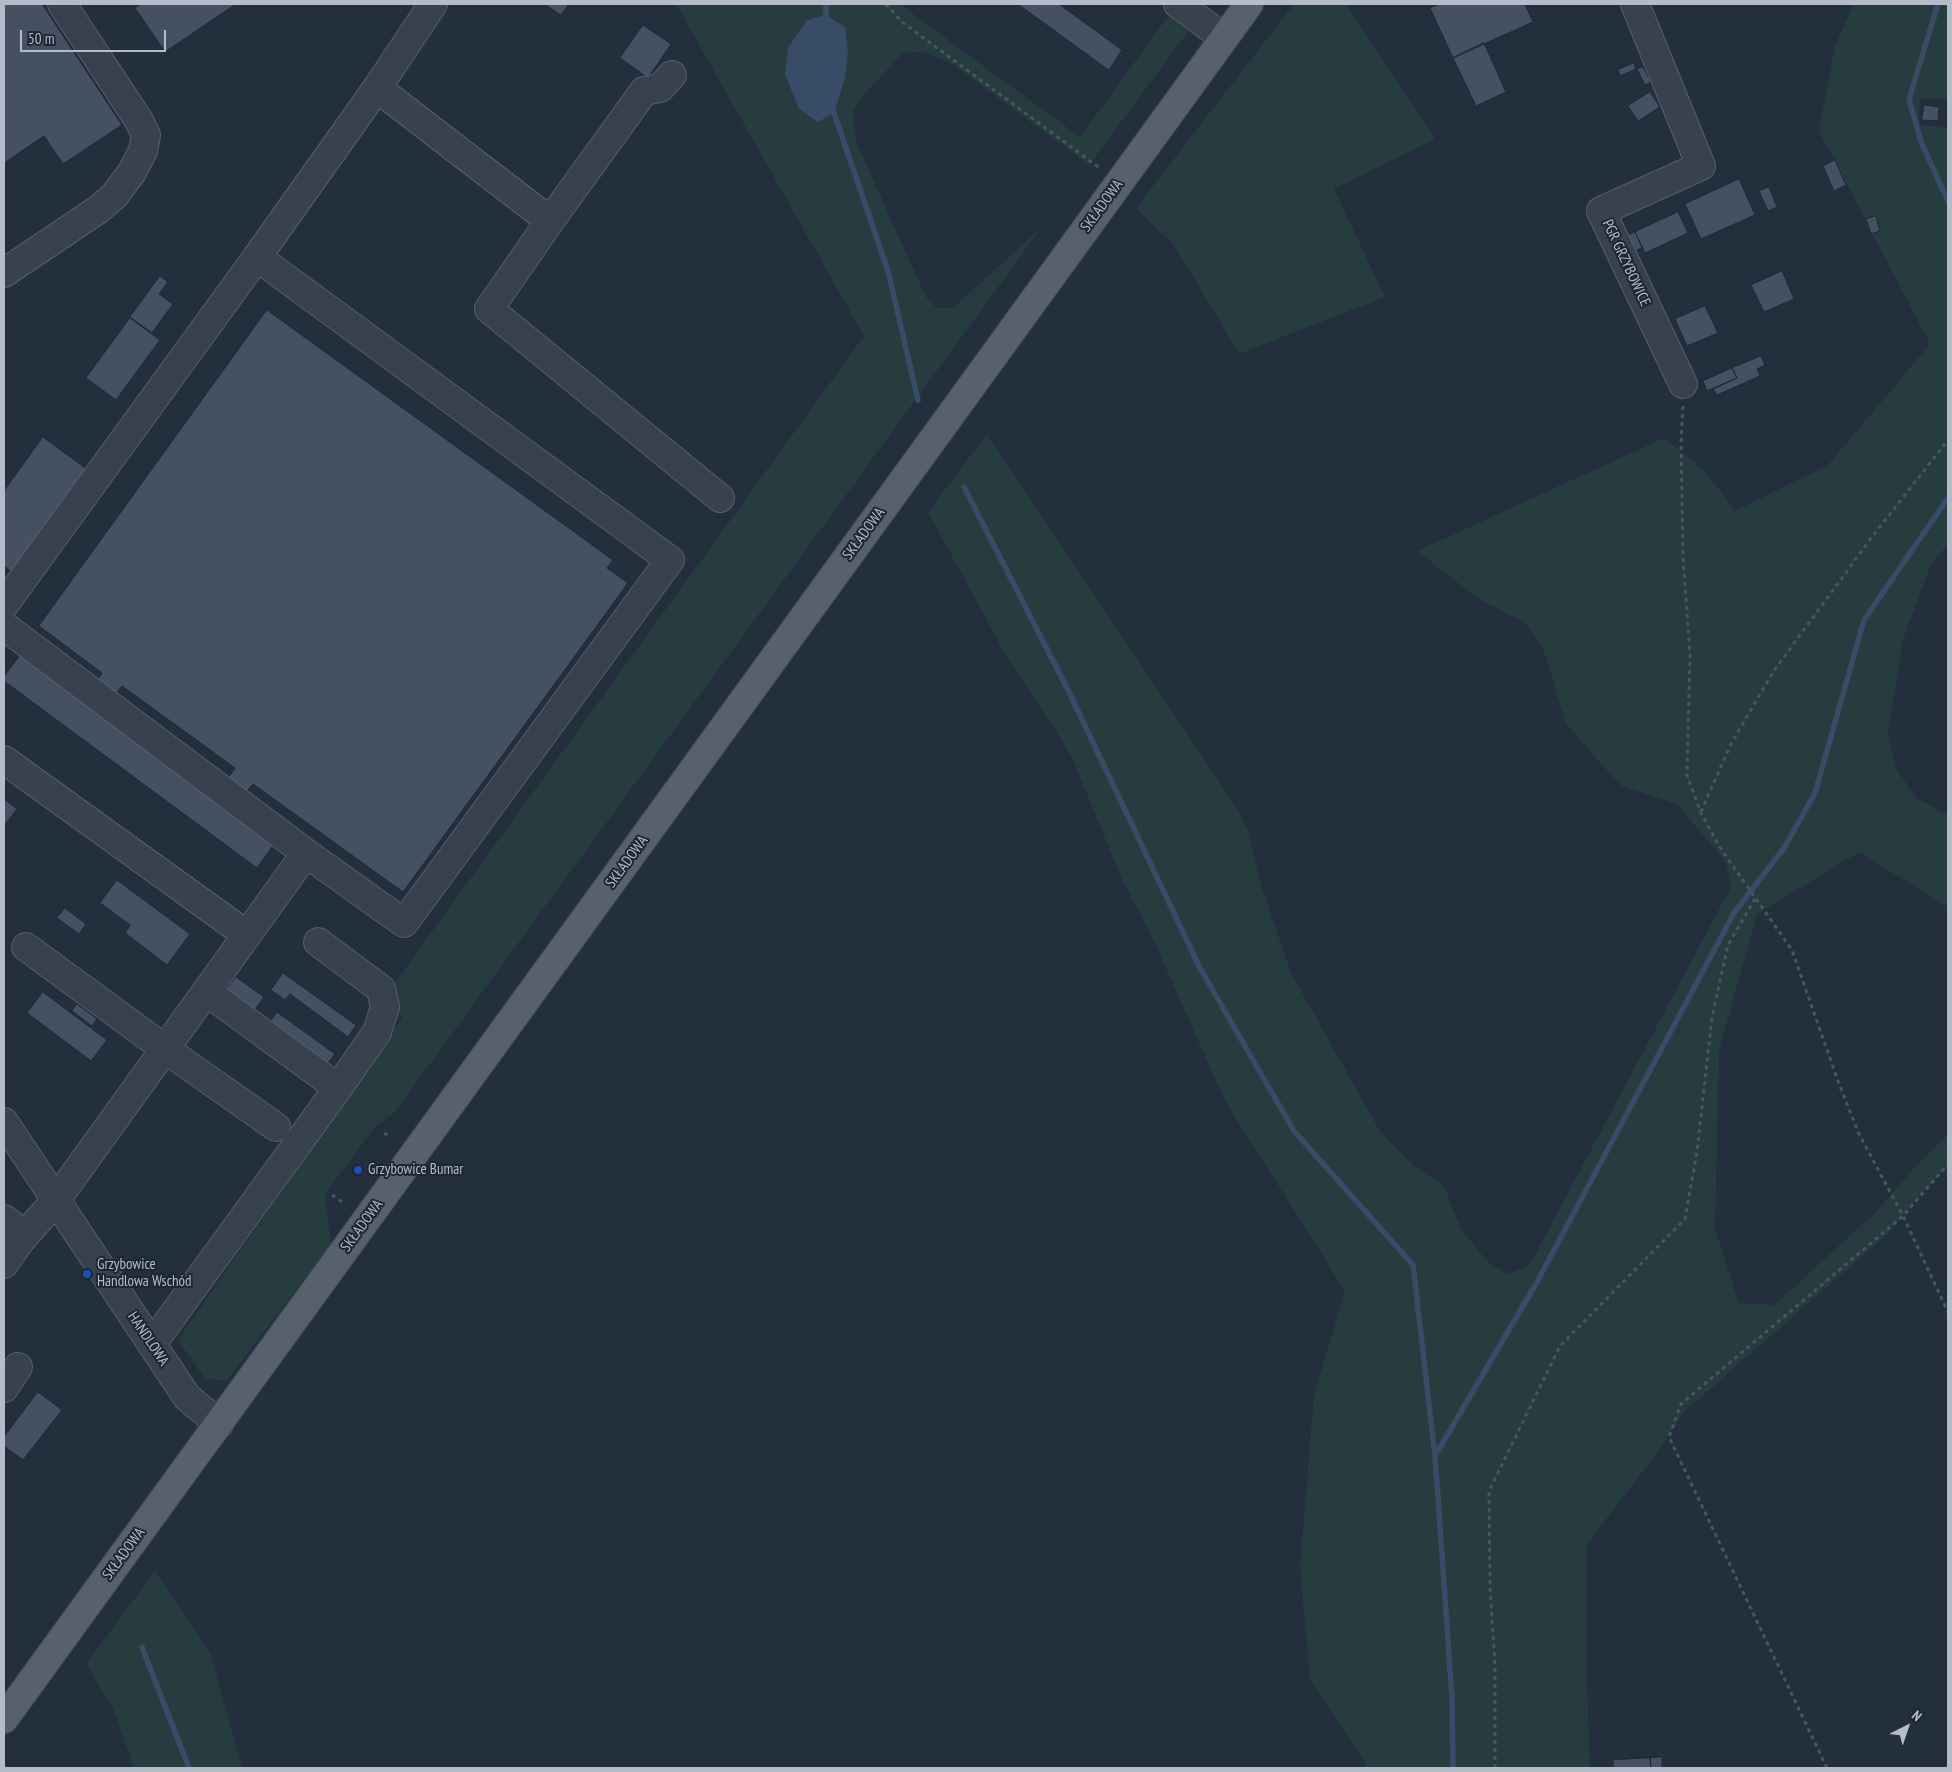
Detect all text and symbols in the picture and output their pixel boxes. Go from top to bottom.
scale bar [22,20,169,52]
text: 50 m [28,29,54,48]
street label: SKŁADOWA [1077,176,1127,236]
street label: PGR GRZYBOWICE [1598,217,1654,309]
street label: SKŁADOWA [839,504,889,564]
street label: SKŁADOWA [602,832,652,892]
place label: Grzybowice Bumar [368,1161,463,1179]
marker: Grzybowice Bumar [352,1164,364,1176]
street label: SKŁADOWA [337,1196,387,1256]
place label: Grzybowice Handlowa Wschód [97,1256,192,1291]
marker: Grzybowice Handlowa Wschód [81,1268,93,1280]
street label: HANDLOWA [123,1309,173,1369]
street label: SKŁADOWA [99,1524,149,1584]
north arrow [1882,1702,1932,1752]
text: N [1908,1706,1926,1725]

